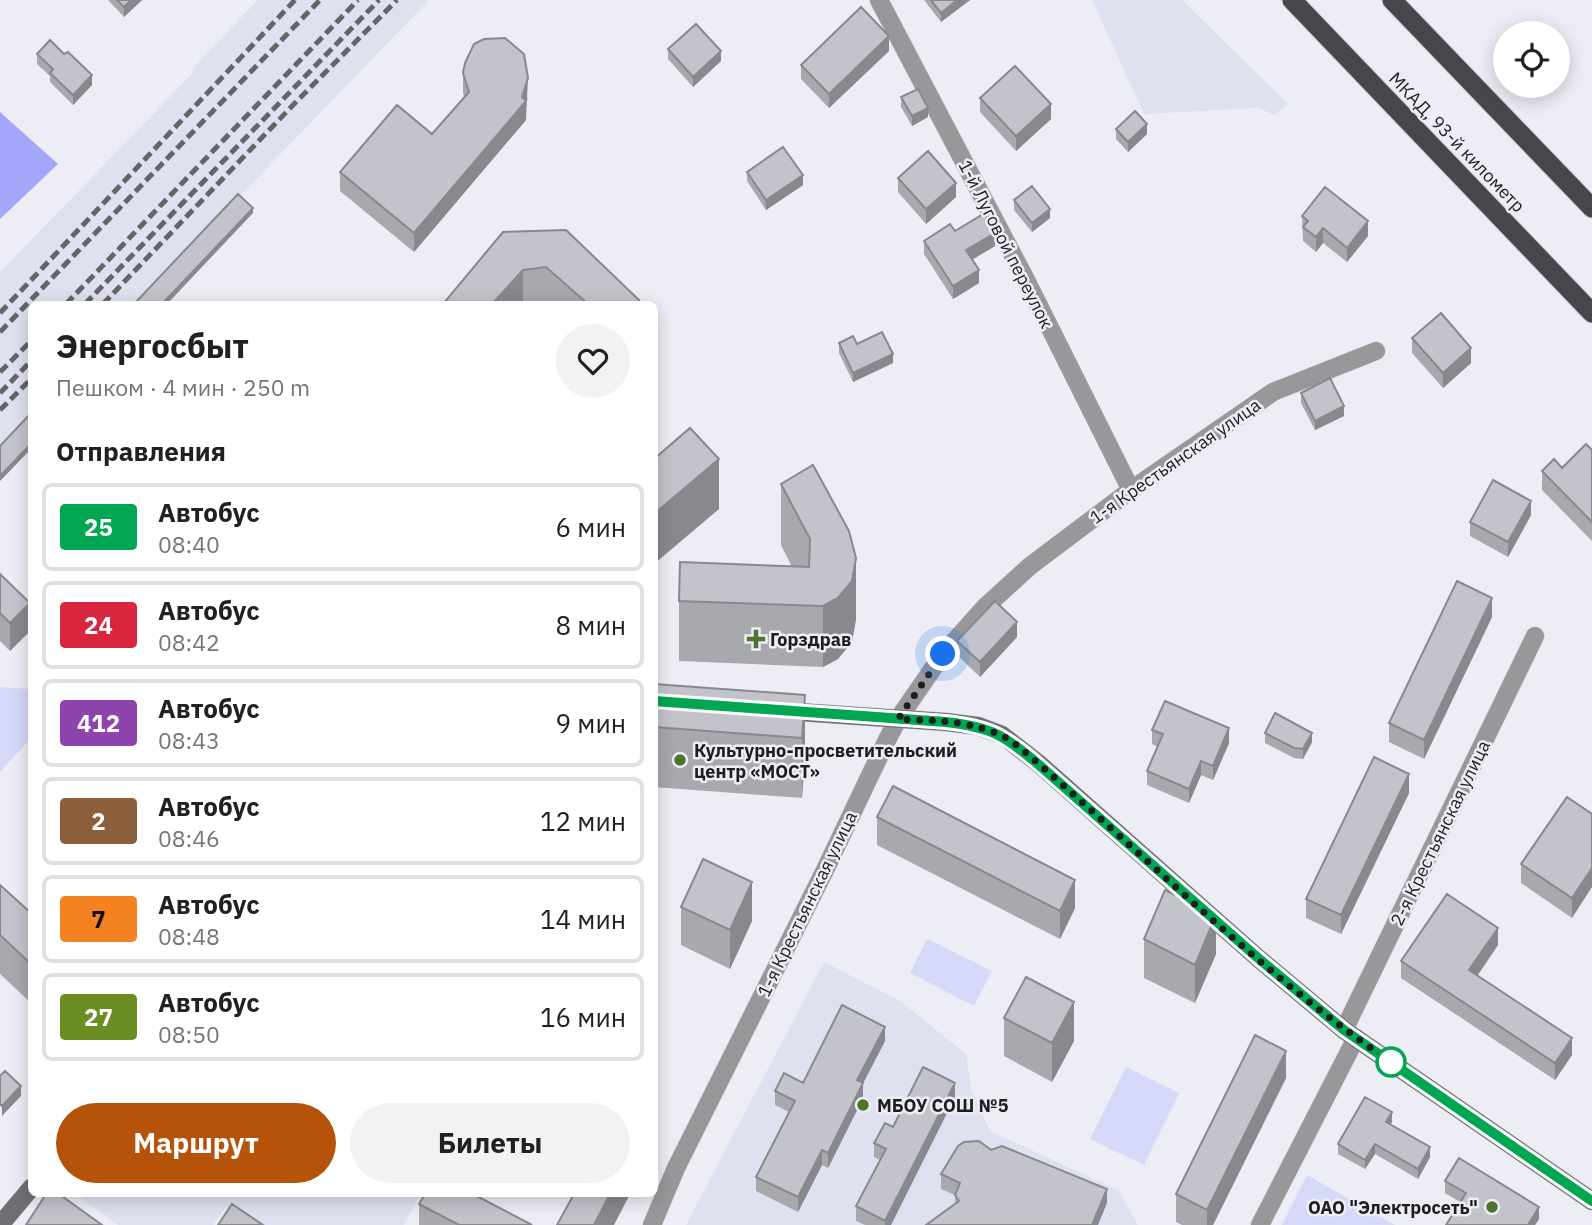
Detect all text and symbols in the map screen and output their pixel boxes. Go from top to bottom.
map controls [1493,21,1570,98]
button: locate [1493,21,1570,98]
street label: МКАД, 93-й километр [1384,67,1530,217]
street label: 1-й Луговой переулок [954,156,1058,332]
text: Энергосбыт [56,324,249,367]
button: heart [556,324,630,398]
text: Пешком · 4 мин · 250 m [56,372,310,402]
street label: 1-я Крестьянская улица [1085,393,1265,529]
text: Отправления [56,434,226,468]
text: Автобус [158,495,260,529]
text: 6 мин [556,510,626,544]
text: 25 [84,511,113,543]
text: 08:40 [158,529,220,559]
text: Автобус [158,593,260,627]
text: 8 мин [556,608,626,642]
text: 24 [84,609,113,641]
text: 08:42 [158,627,220,657]
place label: Горздрав [770,628,851,651]
marker: Горздрав [748,631,764,647]
your location [925,636,960,671]
text: Автобус [158,691,260,725]
text: 9 мин [556,706,626,740]
text: 412 [77,707,120,739]
text: 08:43 [158,725,220,755]
street label: 2-я Крестьянская улица [1385,736,1495,929]
place label: Культурно-просветительский центр «МОСТ» [694,739,957,783]
marker: Культурно-просветительский центр «МОСТ» [672,752,688,768]
text: Автобус [158,789,260,823]
text: 12 мин [540,804,626,838]
text: 2 [91,805,106,837]
street label: 1-я Крестьянская улица [752,807,862,1000]
text: 08:46 [158,823,220,853]
text: Автобус [158,887,260,921]
text: 14 мин [540,902,626,936]
text: 7 [91,903,106,935]
text: 08:48 [158,921,220,951]
text: Автобус [158,985,260,1019]
text: 16 мин [540,1000,626,1034]
text: 27 [84,1001,113,1033]
text: 08:50 [158,1019,220,1049]
unlabelled marker [1376,1047,1406,1077]
place label: МБОУ СОШ №5 [877,1094,1009,1117]
marker: МБОУ СОШ №5 [855,1097,871,1113]
button: Маршрут [56,1103,336,1183]
button: Билеты [350,1103,630,1183]
place label: ОАО "Электросеть" [1308,1196,1478,1219]
marker: ОАО "Электросеть" [1484,1199,1500,1215]

